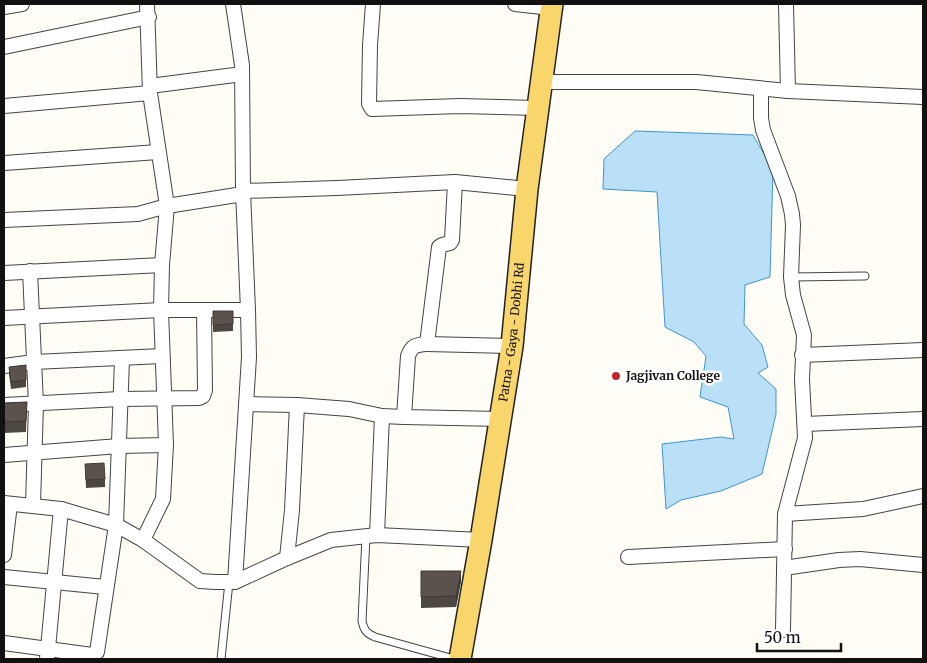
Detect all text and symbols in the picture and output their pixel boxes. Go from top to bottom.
street label: Patna - Gaya - Dobhi Rd [495,262,527,403]
place label: Jagjivan College [625,368,720,383]
marker: Jagjivan College [610,370,622,382]
scale bar [757,620,841,652]
text: 50 m [764,628,801,647]

